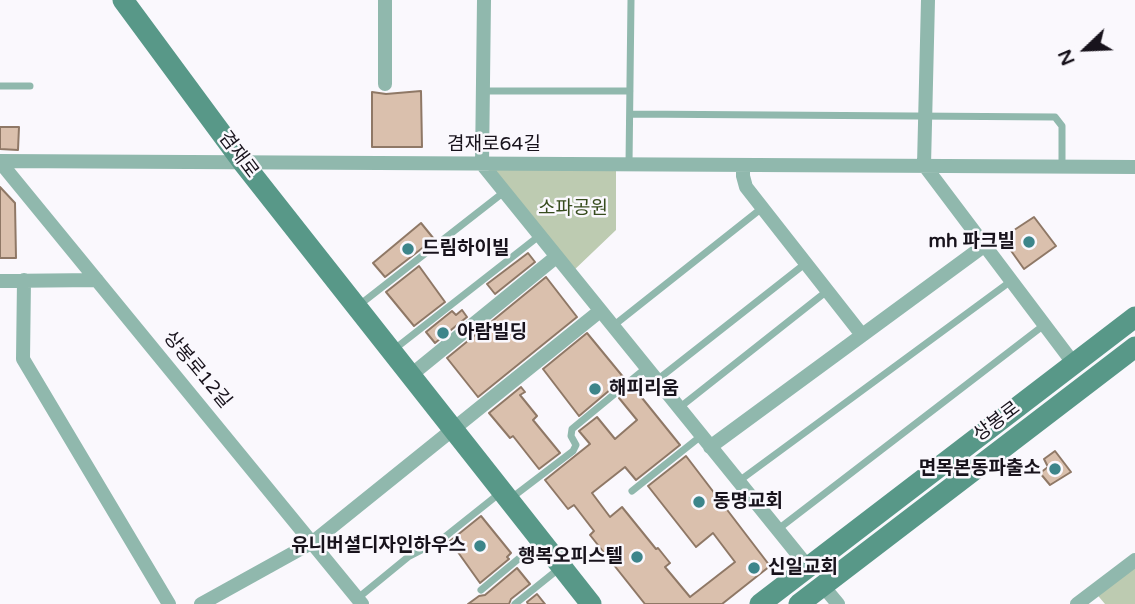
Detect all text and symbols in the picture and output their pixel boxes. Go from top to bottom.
north arrow [1051,14,1121,84]
text: N [1054,46,1080,69]
street label: 겸재로 [213,127,263,183]
street label: 겸재로64길 [447,134,541,156]
park label: 소파공원 [538,198,608,220]
place label: mh 파크빌 [929,231,1015,253]
marker: mh 파크빌 [1021,234,1037,250]
place label: 드림하이빌 [422,238,509,260]
marker: 드림하이빌 [400,241,416,257]
place label: 아람빌딩 [457,322,527,344]
marker: 아람빌딩 [435,325,451,341]
street label: 상봉로12길 [158,327,236,413]
place label: 해피리움 [609,378,679,400]
marker: 해피리움 [587,381,603,397]
street label: 상봉로 [969,397,1025,447]
place label: 면목본동파출소 [919,458,1041,480]
marker: 면목본동파출소 [1047,461,1063,477]
place label: 동명교회 [713,491,783,513]
marker: 동명교회 [691,494,707,510]
place label: 유니버셜디자인하우스 [291,535,466,557]
marker: 유니버셜디자인하우스 [472,538,488,554]
place label: 행복오피스텔 [518,546,623,568]
marker: 행복오피스텔 [629,549,645,565]
place label: 신일교회 [768,557,838,579]
marker: 신일교회 [746,560,762,576]

